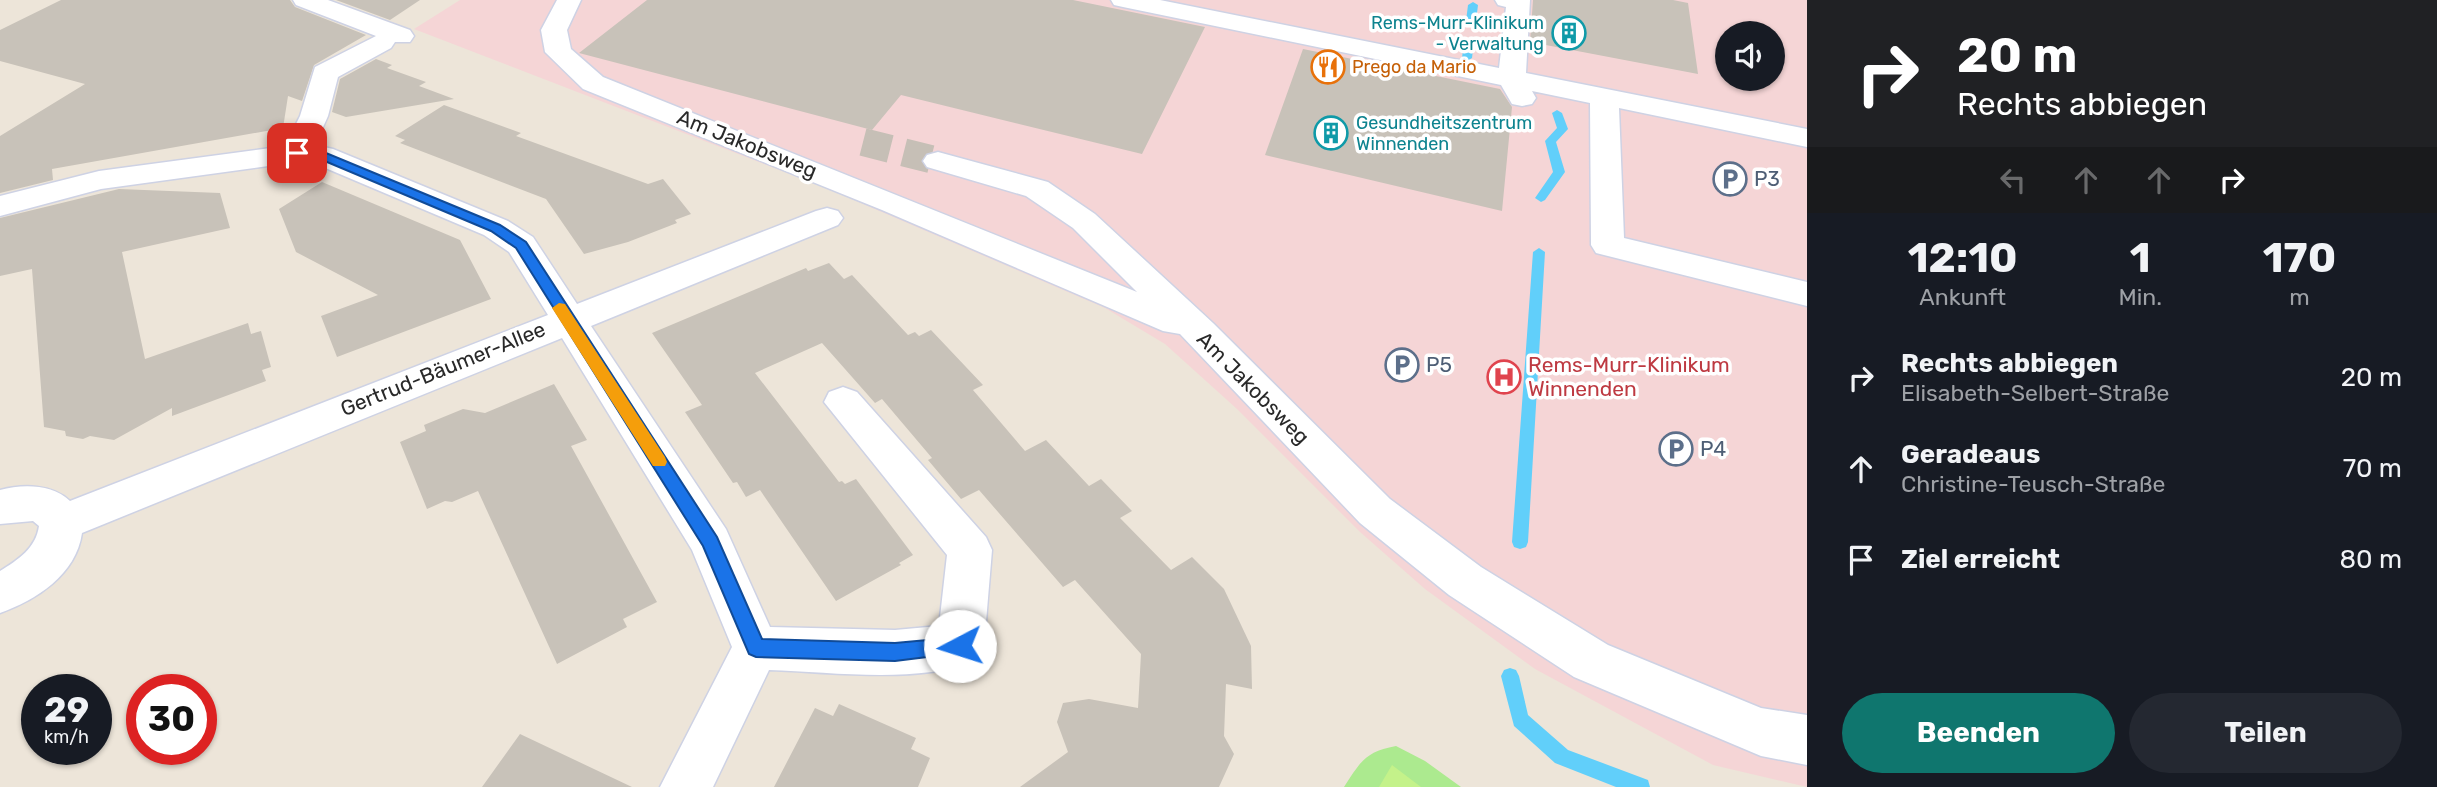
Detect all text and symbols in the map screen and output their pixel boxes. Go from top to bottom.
place label: Rems-Murr-Klinikum - Verwaltung [1371,12,1544,55]
building icon: Rems-Murr-Klinikum - Verwaltung [1550,14,1588,52]
map controls [1715,21,1785,91]
button: sound [1715,21,1785,91]
text: 20 m [1957,26,2078,84]
icon: right [1842,28,1933,119]
restaurant icon: Prego da Mario [1309,48,1347,86]
place label: Prego da Mario [1352,56,1477,78]
text: Rechts abbiegen [1957,85,2207,123]
street label: Am Jakobsweg [673,104,821,183]
place label: Gesundheitszentrum Winnenden [1356,112,1532,155]
building icon: Gesundheitszentrum Winnenden [1312,114,1350,152]
pin [267,123,327,183]
icon: arrive [278,134,316,172]
parking icon: P3 [1711,160,1749,198]
icon: left [1994,161,2032,199]
icon: ahead [2067,161,2105,199]
icon: ahead [2140,161,2178,199]
icon: right [2213,161,2251,199]
place label: P3 [1754,166,1780,191]
text: 12:10 [1908,233,2018,283]
text: 1 [2130,233,2151,283]
text: 170 [2263,233,2336,283]
text: Ankunft [1919,283,2006,311]
text: Min. [2118,283,2162,311]
text: m [2289,283,2310,311]
street label: Gertrud-Bäumer-Allee [337,316,549,421]
street label: Am Jakobsweg [1192,326,1315,449]
parking icon: P5 [1383,346,1421,384]
text: Rechts abbiegen [1901,348,2118,379]
place label: P5 [1426,352,1452,377]
place label: Rems-Murr-Klinikum Winnenden [1528,352,1730,401]
hospital icon: Rems-Murr-Klinikum Winnenden [1485,358,1523,396]
icon: right [1842,359,1880,397]
text: 20 m [2341,362,2402,393]
text: Elisabeth-Selbert-Straße [1901,379,2169,407]
parking icon: P4 [1657,430,1695,468]
place label: P4 [1700,436,1726,461]
text: Geradeaus [1901,439,2040,470]
icon: ahead [1842,450,1880,488]
text: 70 m [2343,453,2402,484]
text: Christine-Teusch-Straße [1901,470,2165,498]
icon: arrive [1842,541,1880,579]
text: Ziel erreicht [1901,544,2060,575]
text: 80 m [2339,544,2402,575]
position arrow [923,609,997,683]
speed limit sign: 30 [126,674,217,765]
text: 29 [44,689,89,731]
button: Beenden [1842,693,2115,773]
button: Teilen [2129,693,2402,773]
text: km/h [44,726,89,748]

